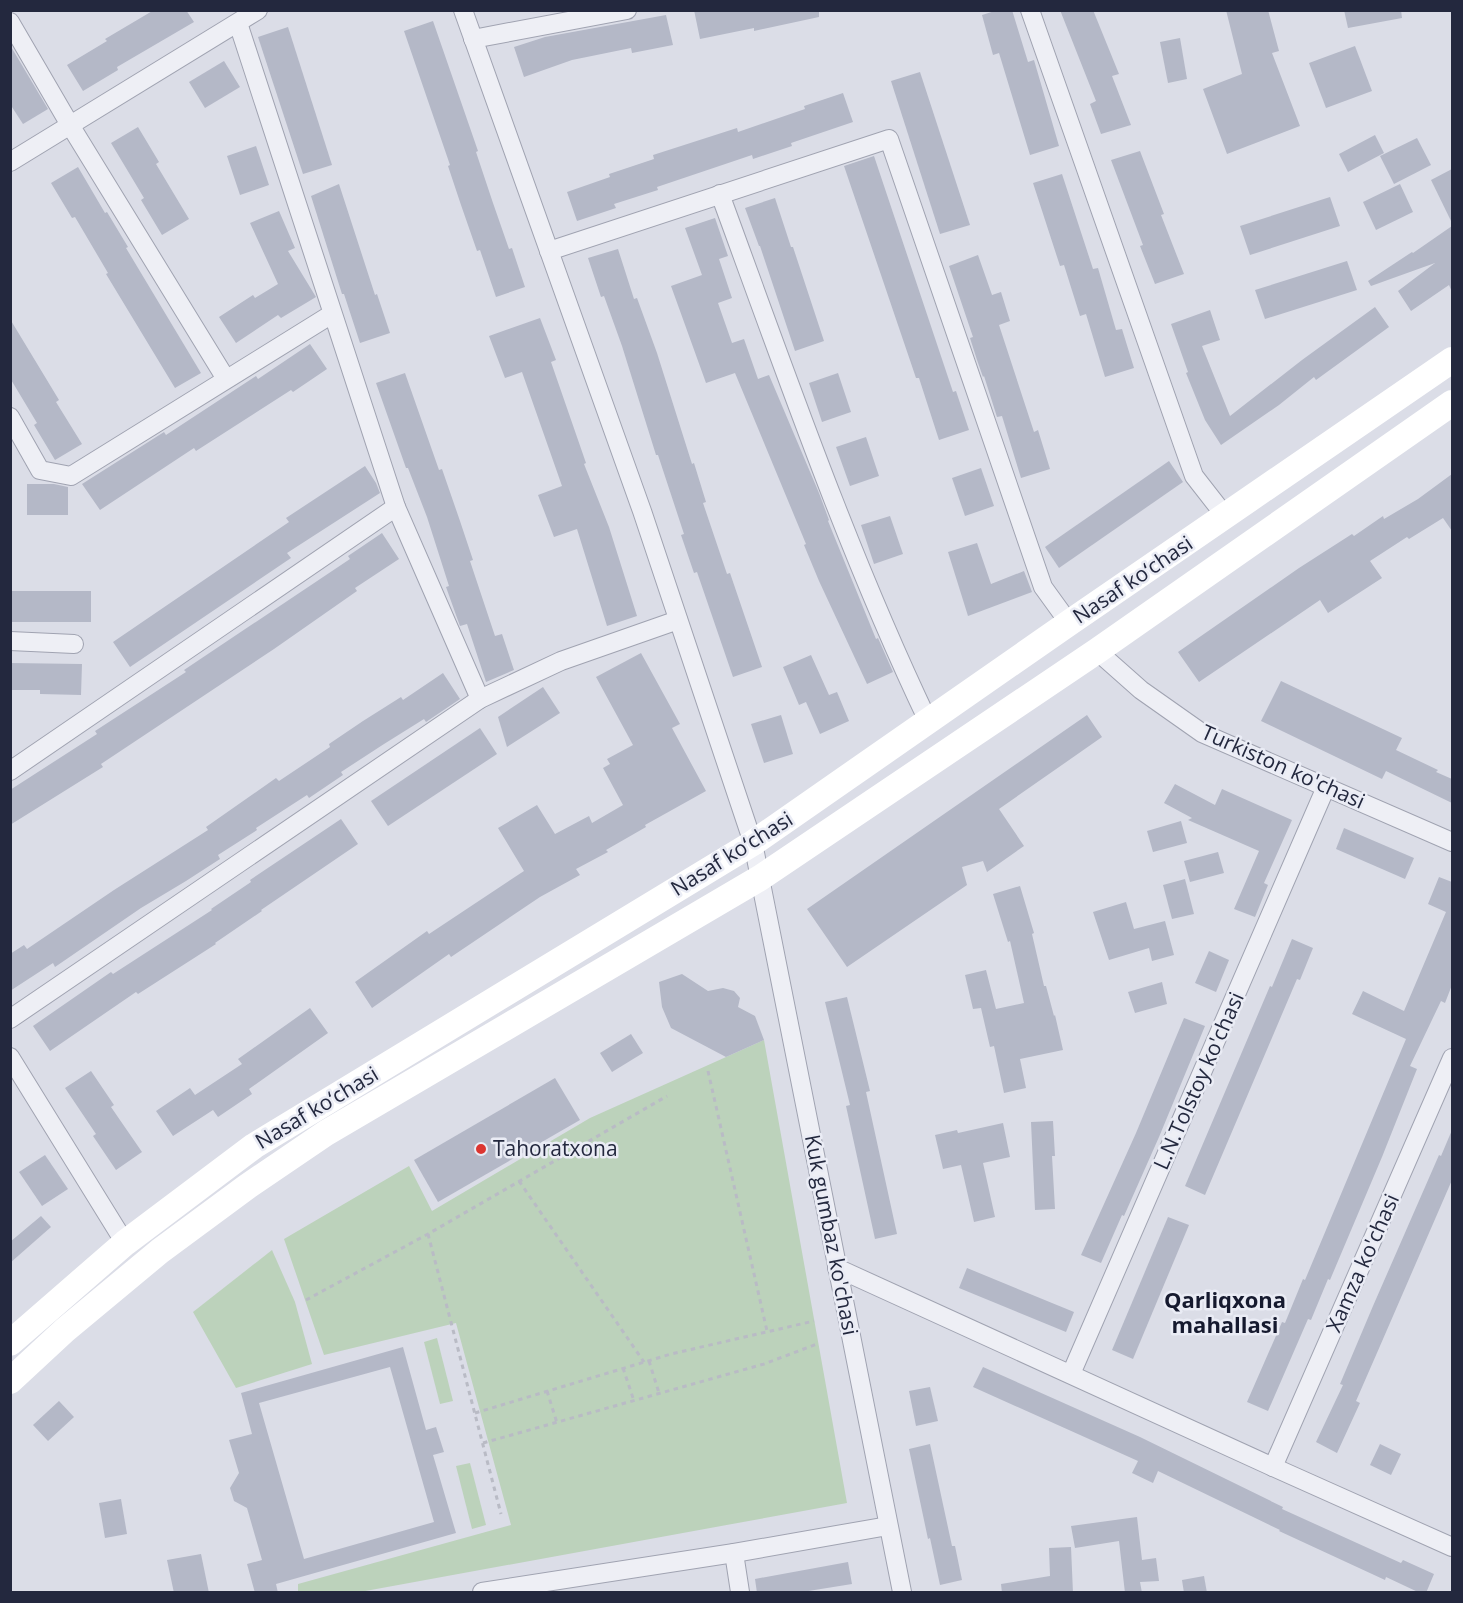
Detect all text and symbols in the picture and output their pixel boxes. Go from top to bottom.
street label: Nasaf ko‘chasi [1067,529,1198,630]
street label: Turkiston ko'chasi [1197,718,1370,815]
street label: Nasaf ko‘chasi [665,804,798,902]
street label: L.N.Tolstoy ko'chasi [1146,987,1250,1174]
street label: Nasaf ko‘chasi [250,1059,383,1155]
street label: Kuk gumbaz ko'chasi [799,1132,865,1338]
place label: Tahoratxona [493,1134,618,1162]
marker: Tahoratxona [474,1142,488,1156]
street label: Xamza ko'chasi [1319,1189,1405,1336]
district label: Qarliqxona mahallasi [1164,1284,1286,1339]

